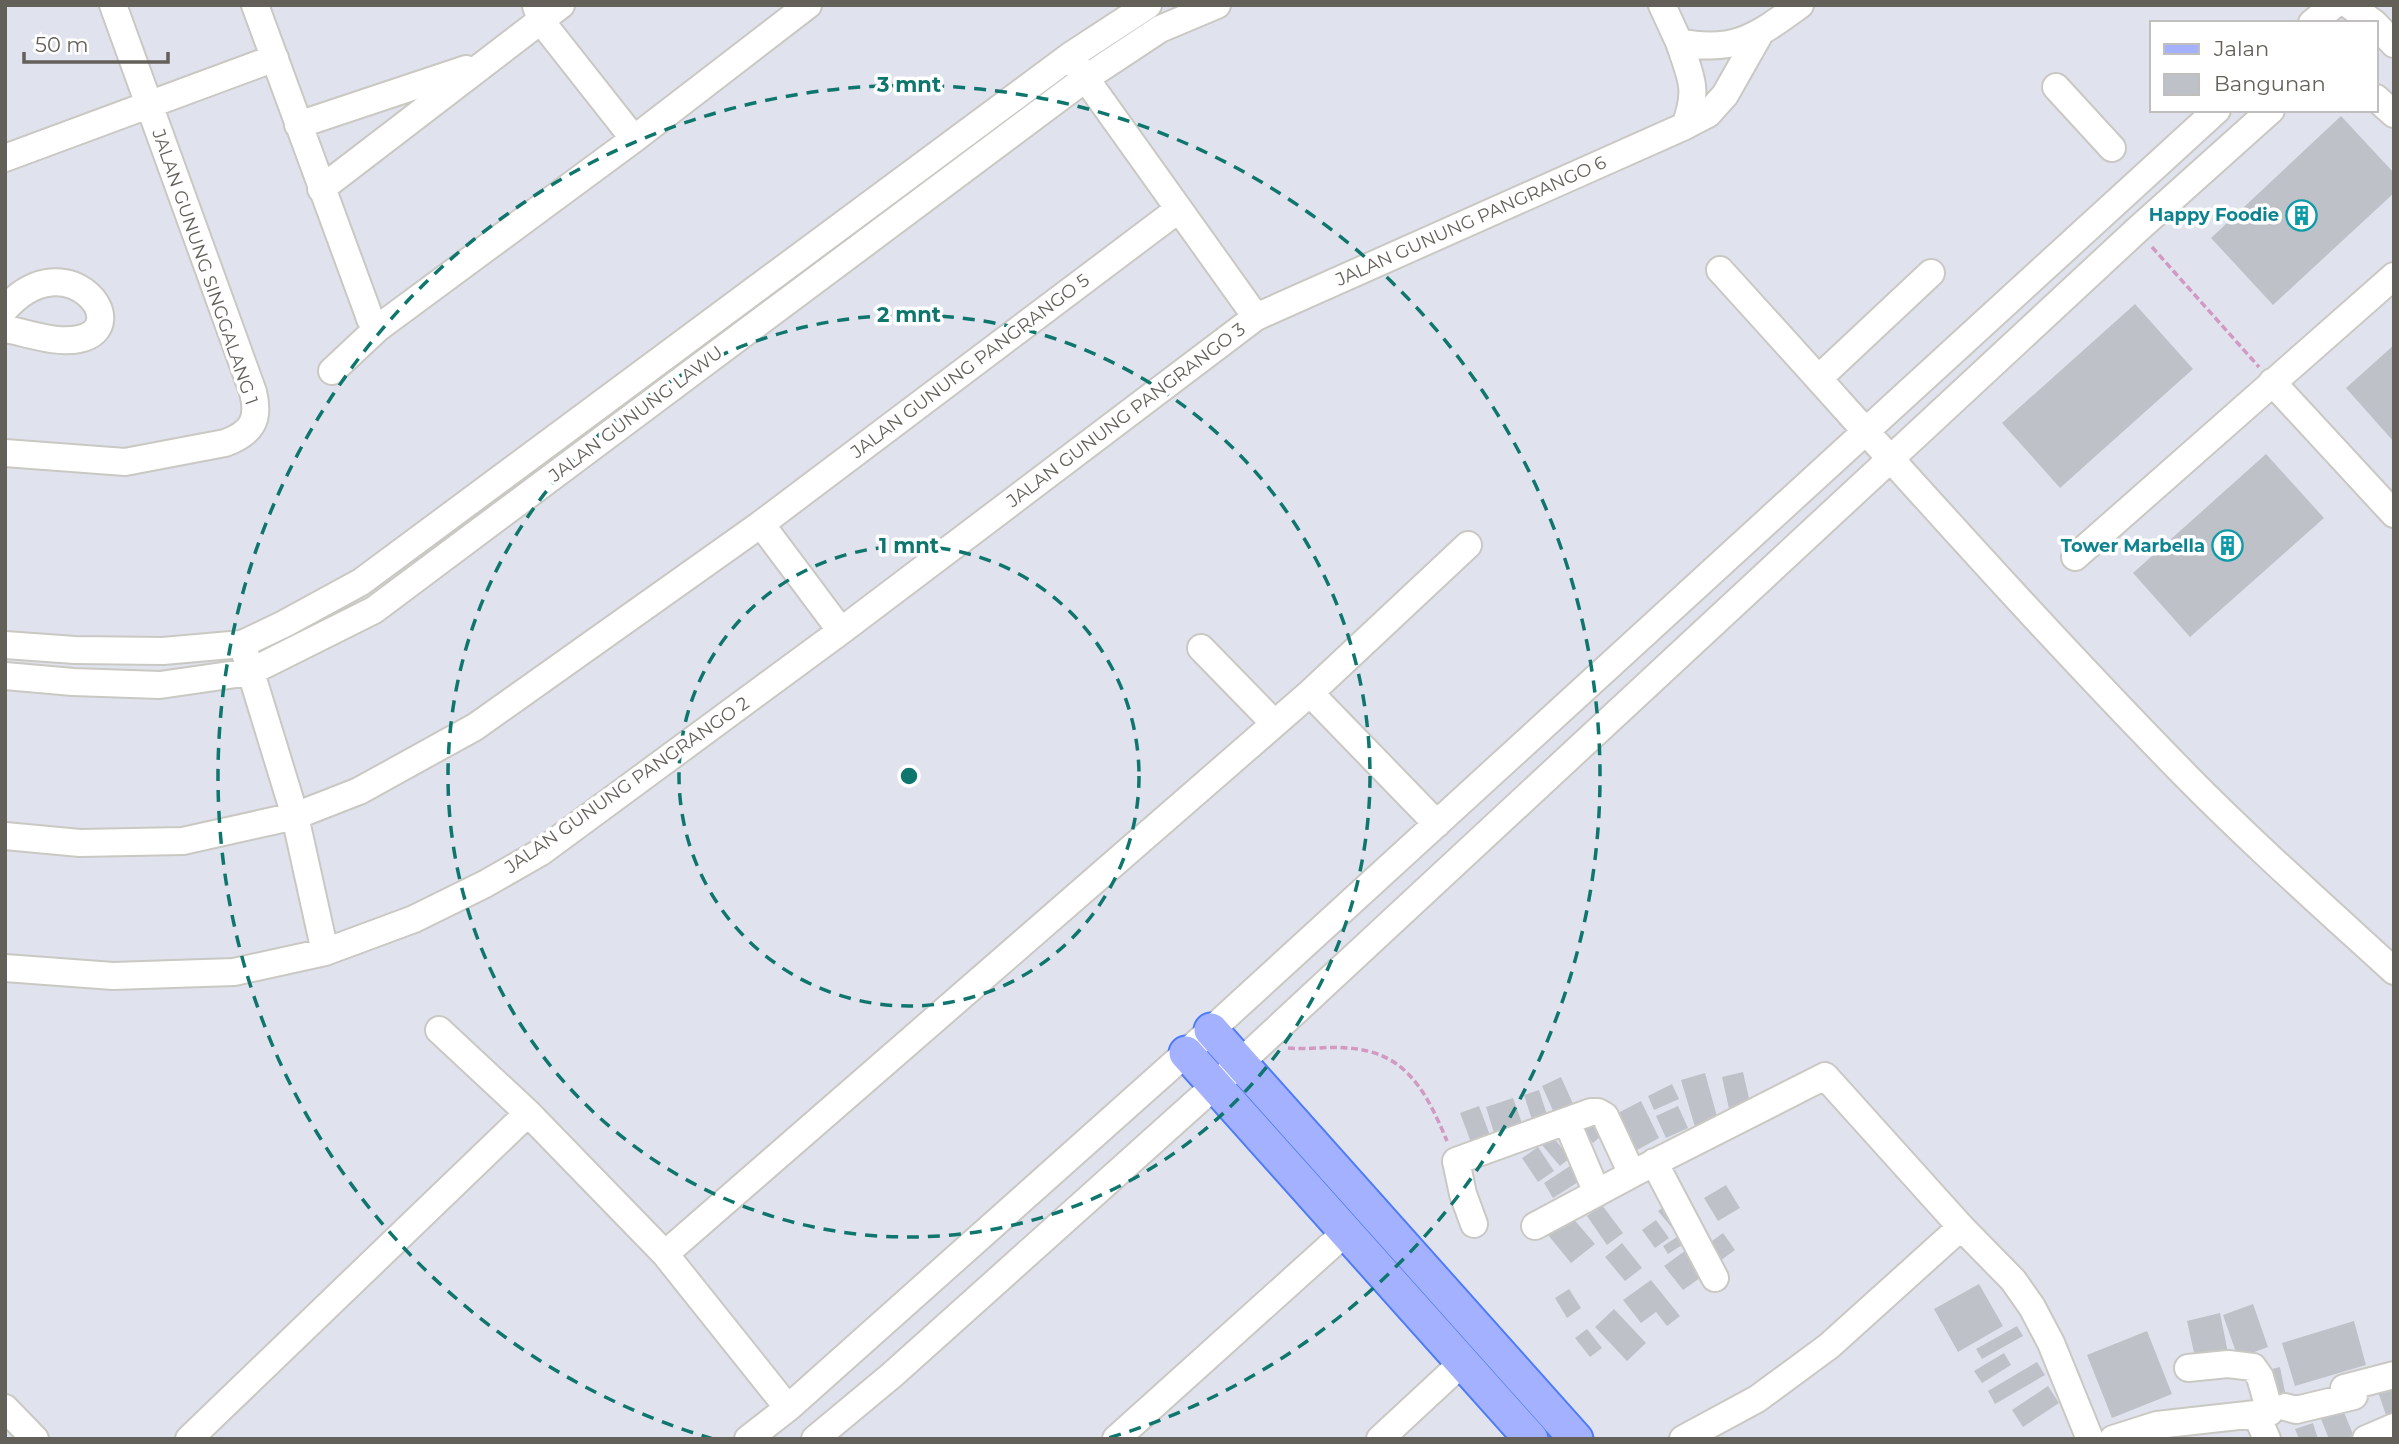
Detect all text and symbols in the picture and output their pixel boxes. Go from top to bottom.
scale bar [24,21,168,65]
legend [2150,21,2378,112]
text: 50 m [35,32,89,57]
text: Jalan [2213,36,2269,61]
text: Bangunan [2214,71,2326,96]
text: 3 mnt [876,72,941,97]
street label: JALAN GUNUNG SINGGALANG 1 [147,125,263,408]
street label: JALAN GUNUNG PANGRANGO 6 [1331,151,1610,291]
building icon: Happy Foodie [2285,198,2319,232]
place label: Happy Foodie [2149,204,2279,226]
street label: JALAN GUNUNG PANGRANGO 5 [846,269,1094,464]
text: 2 mnt [877,302,941,327]
street label: JALAN GUNUNG PANGRANGO 3 [1002,318,1250,513]
street label: JALAN GUNUNG LAWU [544,341,727,487]
building icon: Tower Marbella [2211,529,2245,563]
text: 1 mnt [879,533,939,558]
place label: Tower Marbella [2061,535,2205,557]
street label: JALAN GUNUNG PANGRANGO 2 [500,692,753,879]
centre of rings [897,764,921,788]

